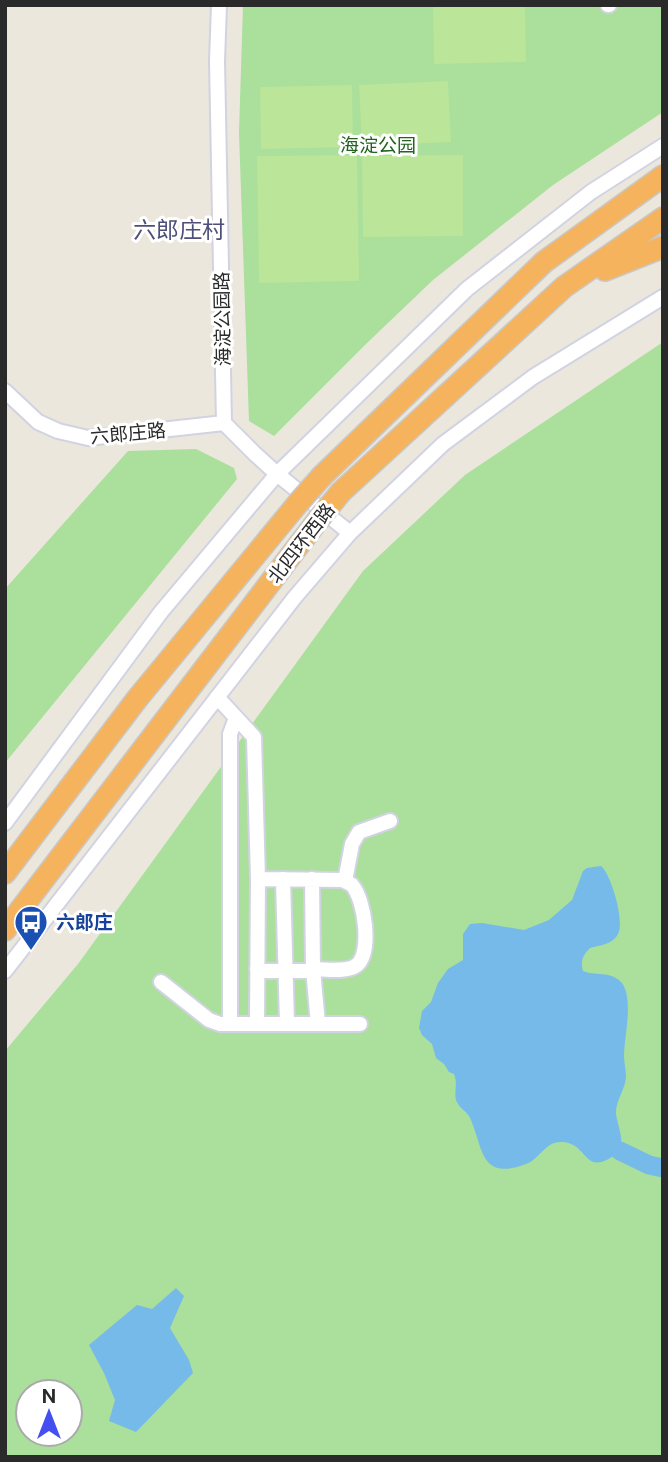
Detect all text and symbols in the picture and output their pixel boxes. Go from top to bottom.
park label: 海淀公园 [340,134,416,156]
district label: 六郎庄村 [133,216,225,243]
street label: 海淀公园路 [210,271,234,367]
street label: 六郎庄路 [89,419,167,447]
street label: 北四环西路 [263,499,339,587]
bus stop icon: 六郎庄 [12,903,50,952]
place label: 六郎庄 [56,911,113,933]
north arrow [14,1378,84,1448]
text: N [42,1385,56,1407]

